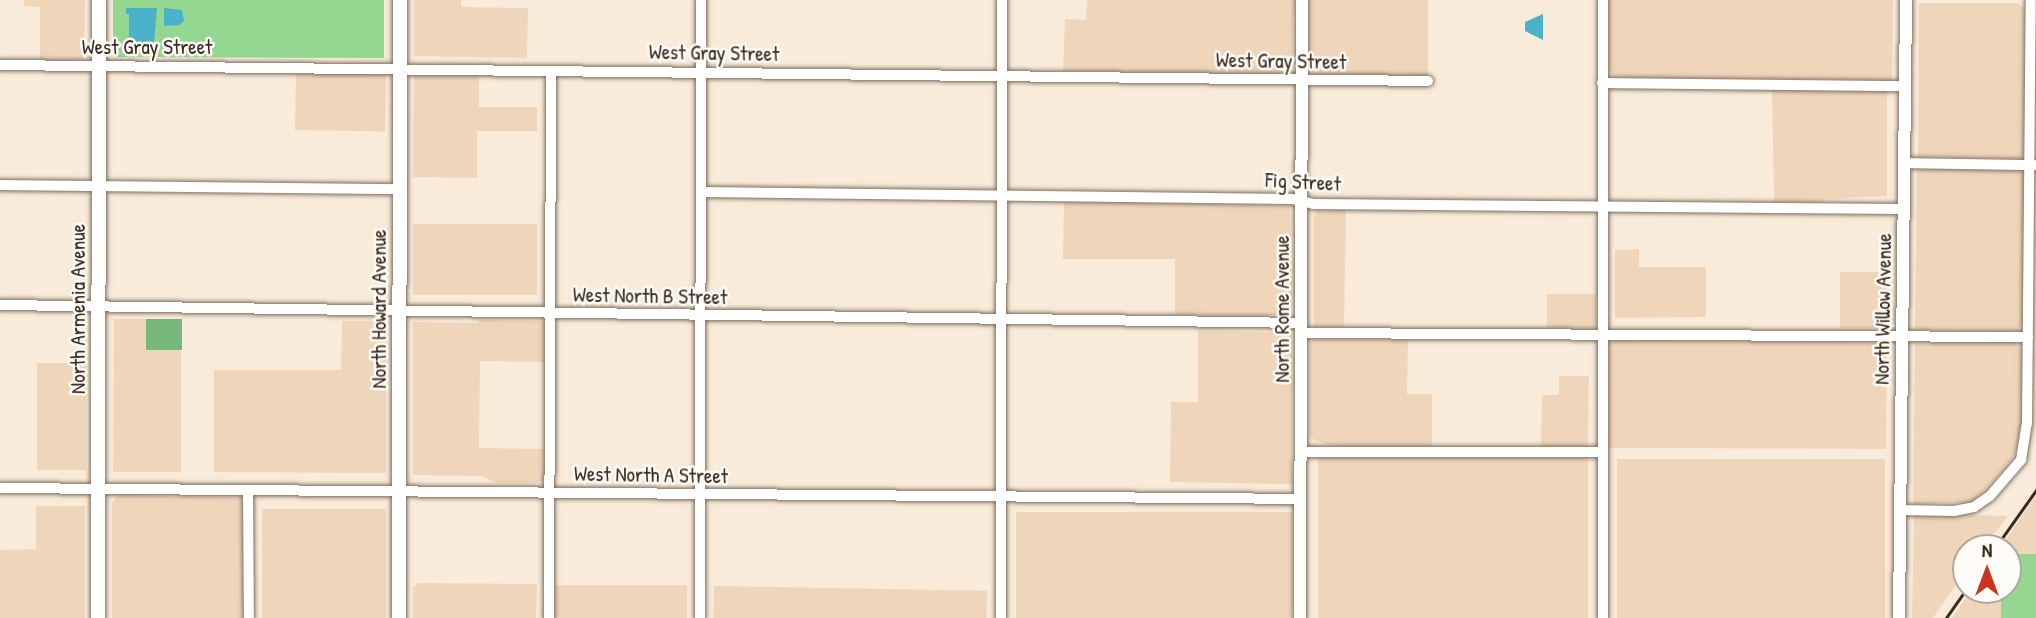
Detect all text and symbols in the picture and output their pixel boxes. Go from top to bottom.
street label: West Gray Street [82,34,212,60]
street label: West Gray Street [649,39,779,67]
street label: West Gray Street [1216,47,1346,75]
street label: Fig Street [1265,167,1341,197]
street label: North Armenia Avenue [65,224,91,394]
street label: North Howard Avenue [366,229,392,389]
street label: North Willow Avenue [1869,233,1897,385]
street label: North Rome Avenue [1269,235,1295,383]
street label: West North B Street [573,282,727,310]
street label: West North A Street [574,461,728,489]
north arrow [1952,534,2022,604]
text: N [1982,537,1992,563]

